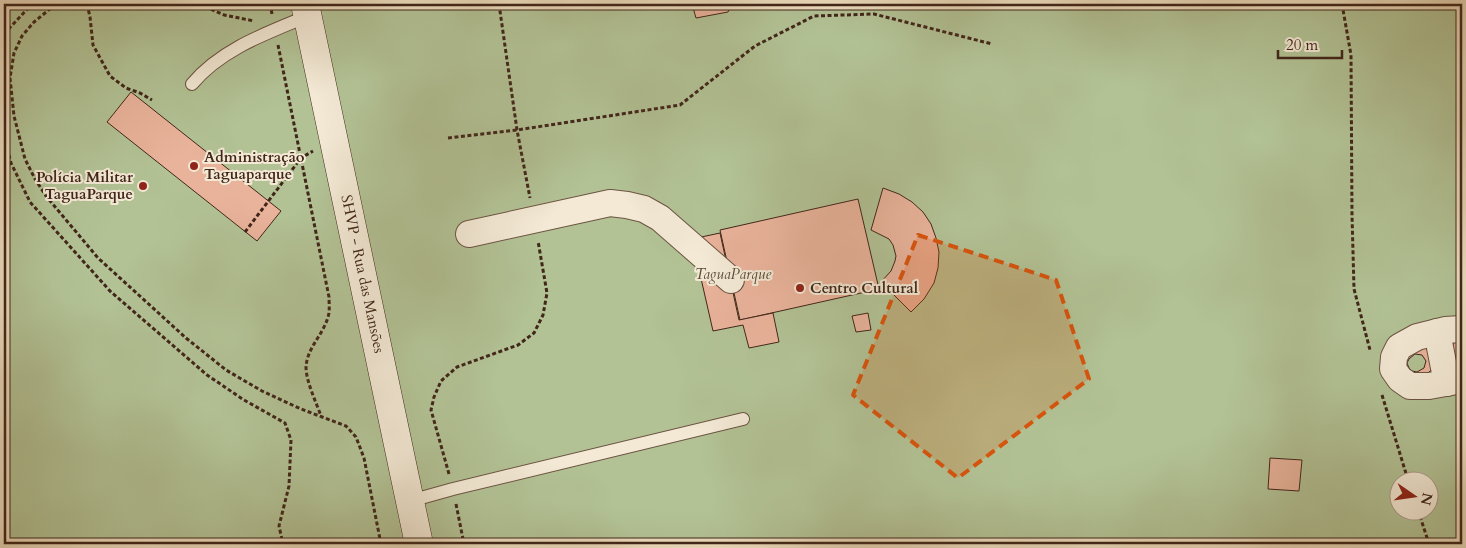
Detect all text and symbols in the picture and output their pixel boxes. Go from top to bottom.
scale bar [1278,28,1342,60]
text: 20 m [1286,35,1318,55]
place label: Administração Taguaparque [204,147,305,184]
marker: Administração Taguaparque [188,160,200,172]
place label: Polícia Militar TaguaParque [36,167,134,204]
marker: Polícia Militar TaguaParque [137,180,149,192]
street label: SHVP - Rua das Mansões [336,193,390,355]
park label: TaguaParque [695,264,771,284]
place label: Centro Cultural [810,278,919,298]
marker: Centro Cultural [794,282,806,294]
north arrow [1388,470,1438,520]
text: N [1416,491,1437,507]

